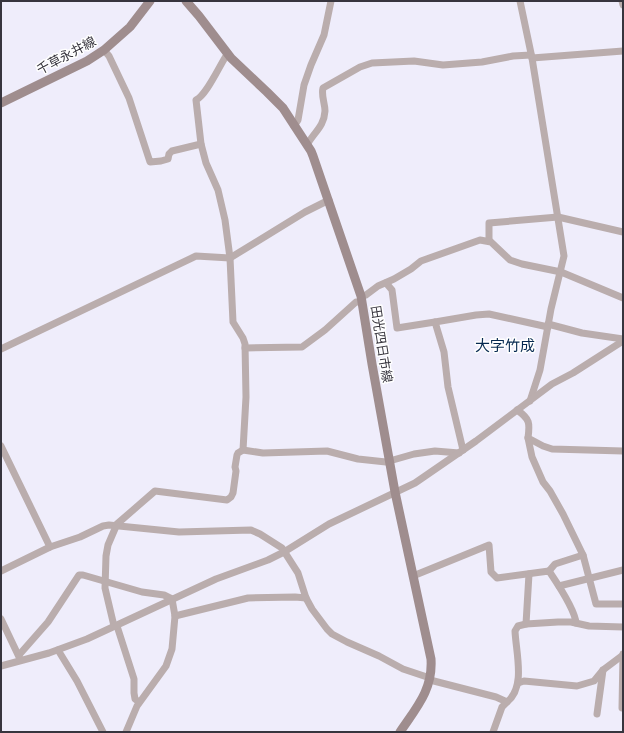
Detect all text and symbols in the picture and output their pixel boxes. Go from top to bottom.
street label: 千草永井線 [34,34,98,77]
street label: 田光四日市線 [368,304,395,384]
district label: 大字竹成 [475,337,535,354]

